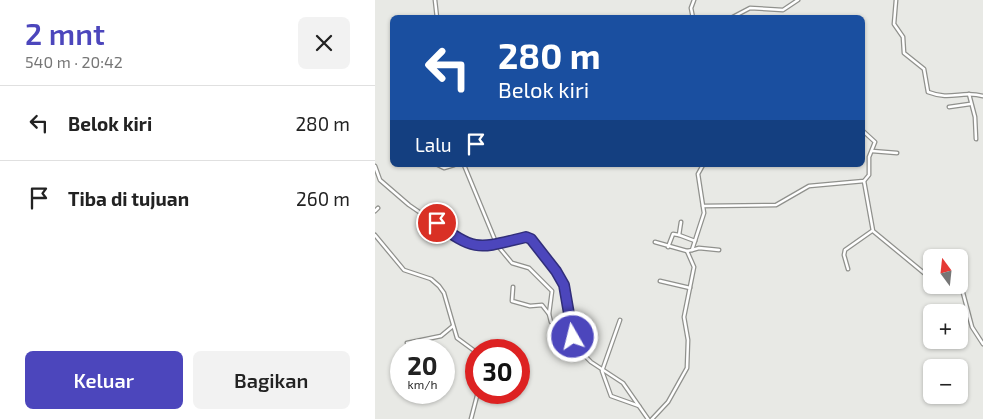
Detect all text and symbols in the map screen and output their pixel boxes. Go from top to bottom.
text: 2 mnt [25,15,105,51]
button: close [298,17,350,69]
text: 280 m [498,34,601,76]
icon: left [415,35,480,100]
text: 540 m · 20:42 [25,52,123,71]
text: Belok kiri [498,76,589,102]
icon: left [25,109,53,137]
text: Belok kiri [68,112,152,135]
text: 280 m [295,112,350,135]
icon: arrive [462,130,490,158]
text: Lalu [415,133,452,156]
icon: arrive [25,184,53,212]
text: Tiba di tujuan [68,187,189,210]
text: 260 m [296,187,350,210]
pin [416,202,458,244]
icon: arrive [423,209,451,237]
north arrow [923,249,967,294]
map controls [923,249,968,404]
button: + [923,304,968,349]
position arrow [546,310,598,362]
speed limit sign: 30 [465,339,530,404]
text: 20 [407,350,438,380]
button: Keluar [25,351,183,409]
button: Bagikan [193,351,350,409]
button: − [923,359,968,404]
text: km/h [408,377,437,391]

